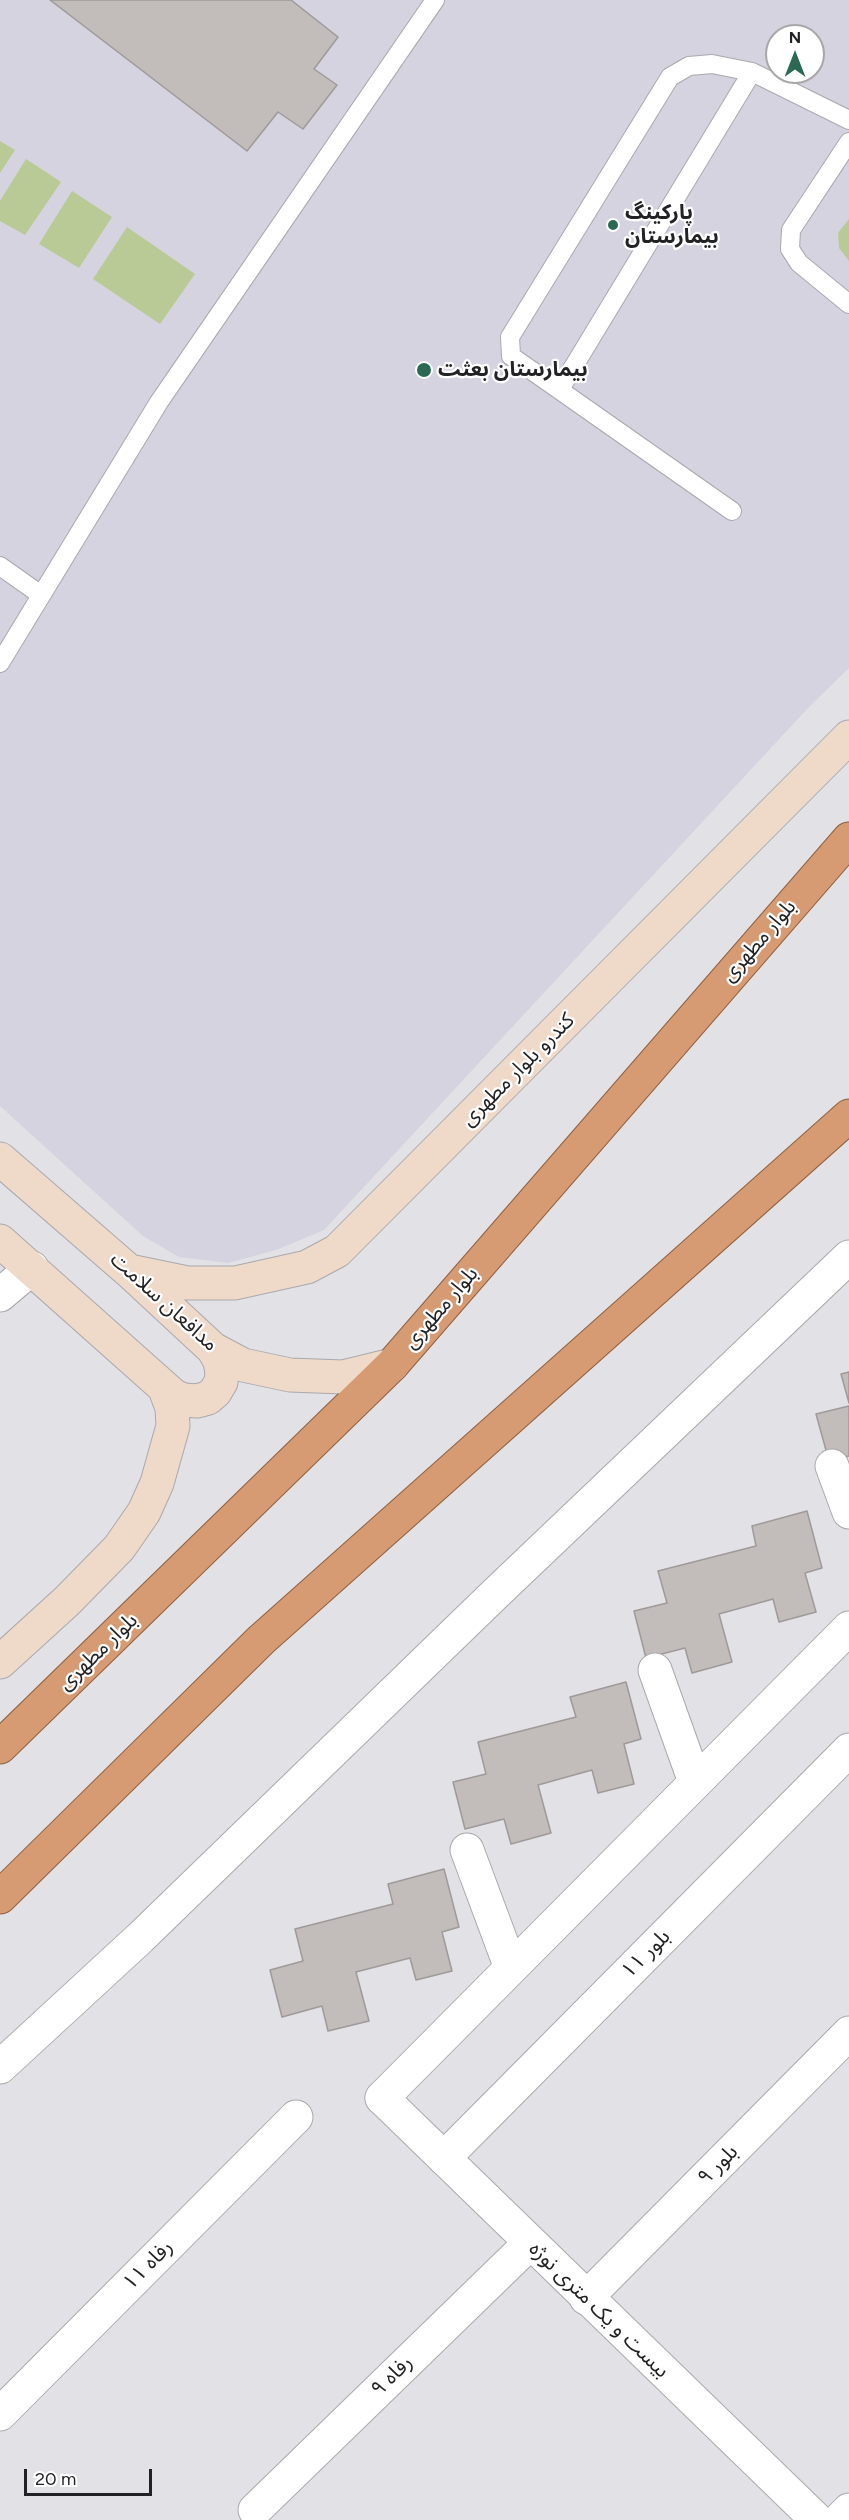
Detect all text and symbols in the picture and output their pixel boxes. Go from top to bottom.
north arrow [765,24,825,84]
text: N [789,28,801,47]
place label: پارکینگ بیمارستان [625,200,719,250]
marker: پارکینگ بیمارستان [606,218,620,232]
place label: بیمارستان بعثت [438,357,588,383]
marker: بیمارستان بعثت [415,361,433,379]
street label: بلوار مطهری [716,895,802,987]
street label: کندرو بلوار مطهری [456,1008,580,1132]
street label: مدافعان سلامت [105,1247,223,1357]
street label: بلوار مطهری [398,1262,484,1354]
street label: بلوار مطهری [53,1608,143,1696]
street label: بلور ۱۱ [616,1924,676,1984]
street label: بلور ۹ [693,2140,743,2190]
street label: رفاه ۱۱ [118,2235,178,2295]
street label: بیست و یک متری نوژه [524,2237,674,2383]
street label: رفاه ۹ [366,2350,418,2402]
scale bar [27,2457,154,2495]
text: 20 m [35,2468,76,2490]

